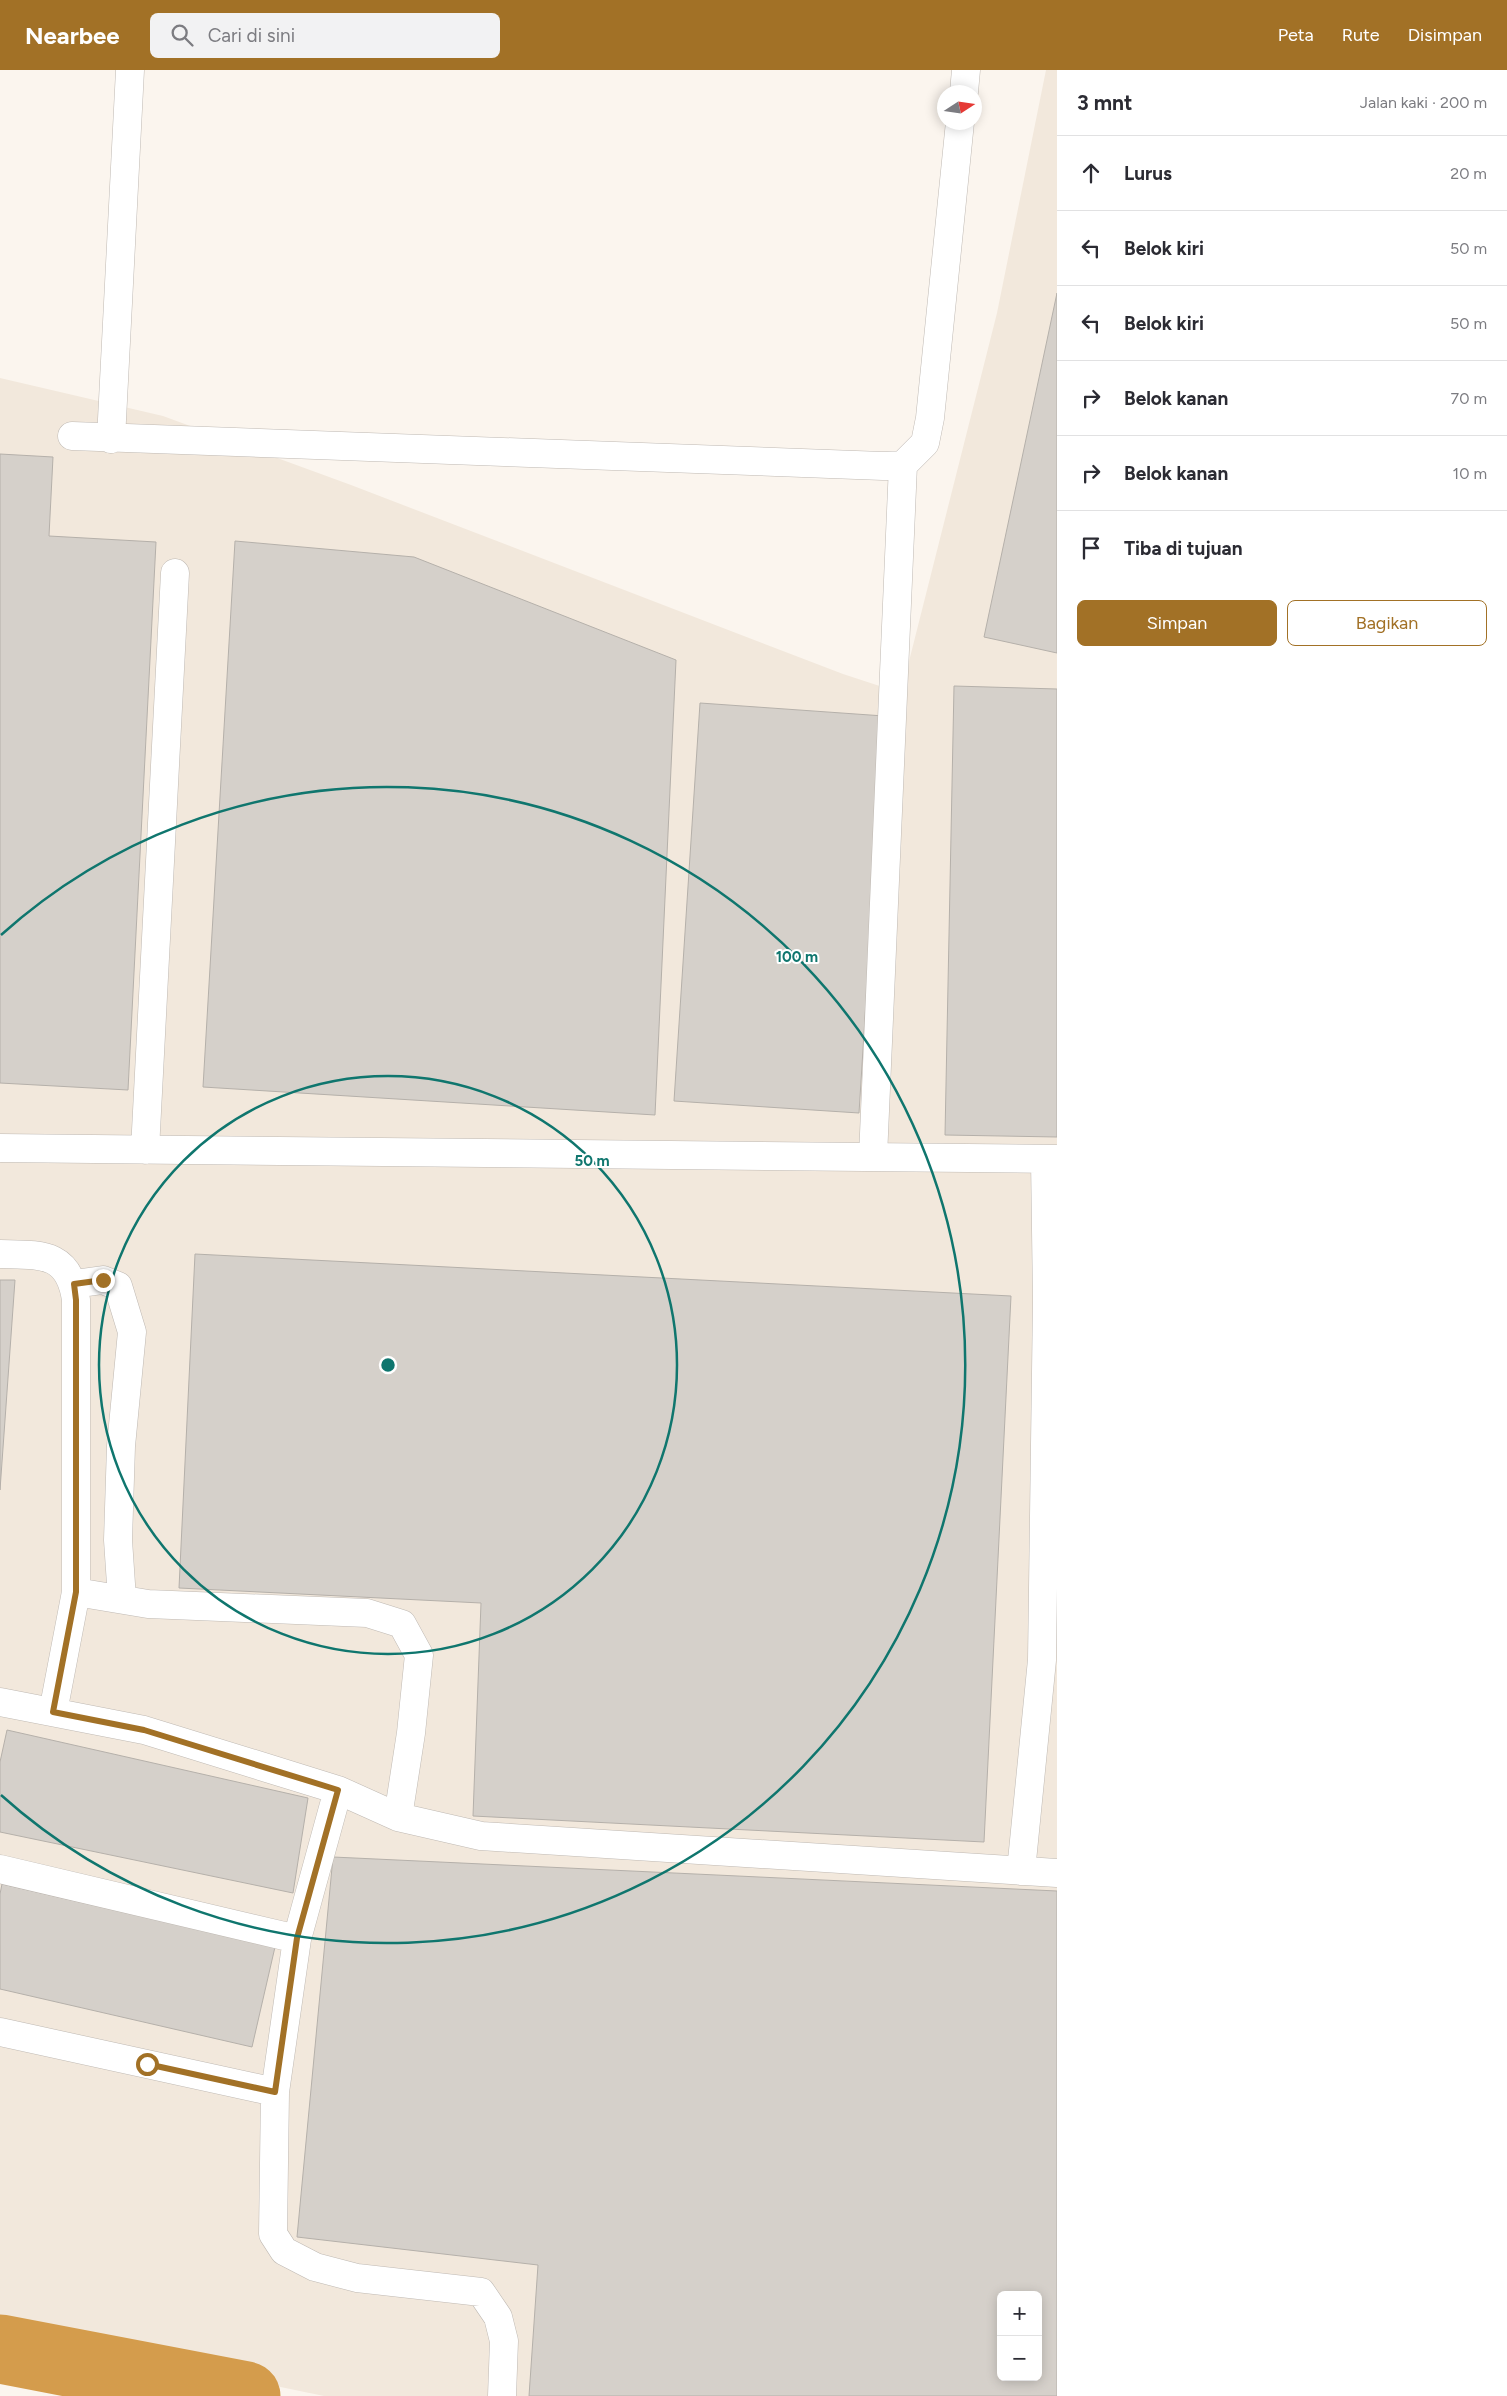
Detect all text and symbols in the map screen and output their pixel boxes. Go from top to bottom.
search box [150,13,500,58]
text: Nearbee [25,21,120,50]
icon: search [168,21,196,49]
text: Cari di sini [208,24,295,47]
text: Peta [1278,24,1314,46]
text: Rute [1342,24,1380,46]
text: Disimpan [1408,24,1482,46]
north arrow [937,85,982,130]
text: 3 mnt [1077,90,1132,115]
text: Jalan kaki · 200 m [1360,93,1487,112]
icon: ahead [1077,159,1105,187]
text: Lurus [1124,162,1172,185]
text: 20 m [1450,164,1487,183]
icon: left [1077,234,1105,262]
text: Belok kiri [1124,237,1204,260]
text: 50 m [1450,239,1487,258]
icon: left [1077,309,1105,337]
text: Belok kiri [1124,312,1204,335]
text: 50 m [1450,314,1487,333]
icon: right [1077,384,1105,412]
text: Belok kanan [1124,387,1228,410]
text: 70 m [1451,389,1487,408]
icon: right [1077,459,1105,487]
text: Belok kanan [1124,462,1228,485]
text: 10 m [1453,464,1487,483]
icon: arrive [1077,534,1105,562]
text: Tiba di tujuan [1124,537,1243,560]
button: Simpan [1077,600,1277,646]
button: Bagikan [1287,600,1487,646]
text: 100 m [776,948,818,966]
text: 50 m [574,1152,610,1170]
route end [92,1269,115,1292]
centre of rings [379,1356,397,1374]
route start [136,2053,159,2076]
map controls [997,2291,1042,2381]
button: + [997,2291,1042,2336]
button: − [997,2336,1042,2381]

